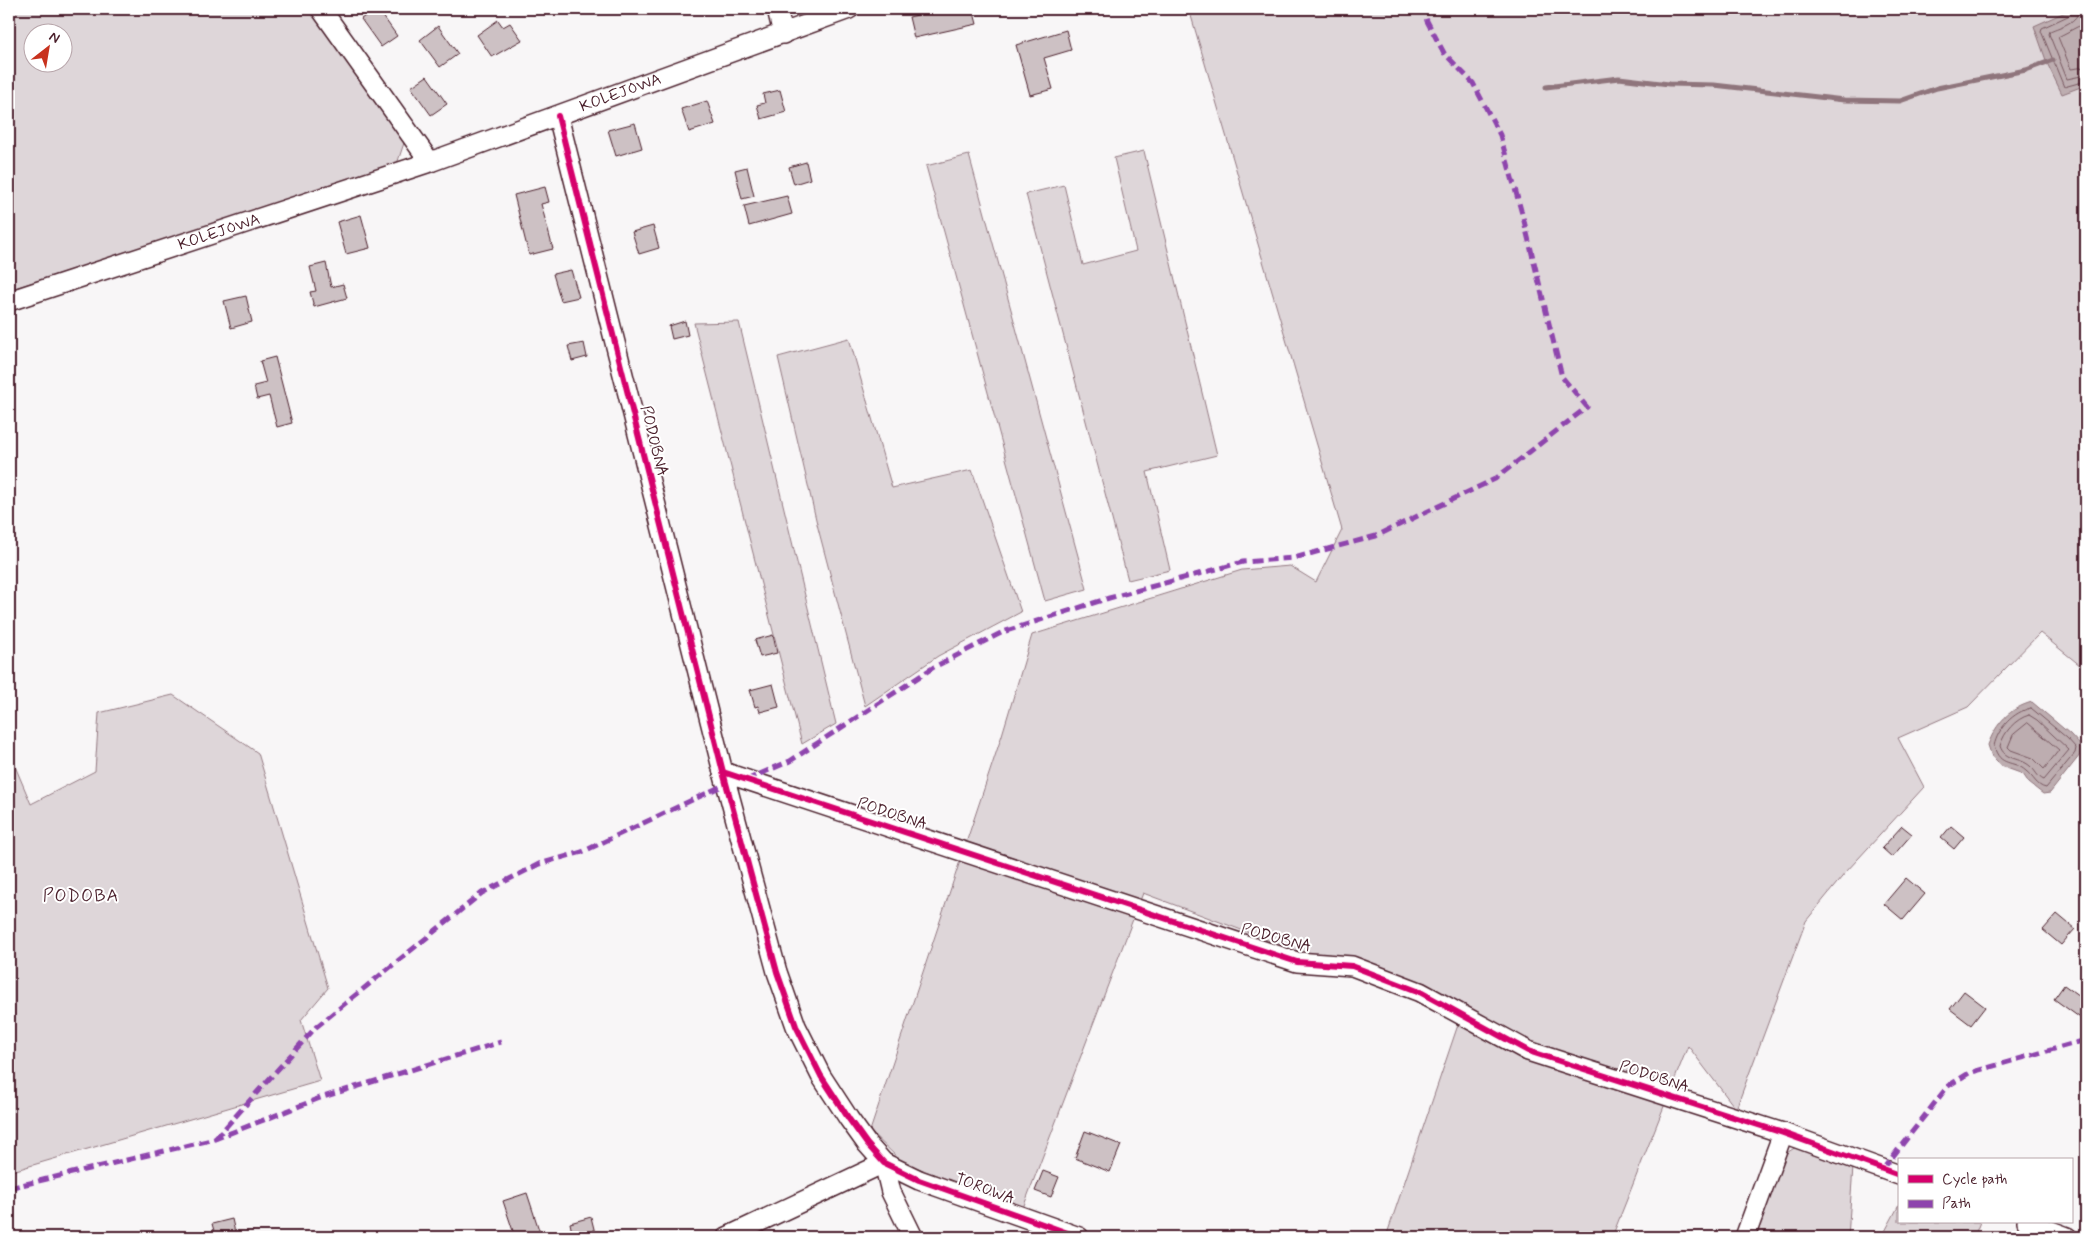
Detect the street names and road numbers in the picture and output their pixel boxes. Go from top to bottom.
street label: KOLEJOWA [577,68,664,117]
street label: KOLEJOWA [175,208,263,255]
street label: PODOBNA [635,403,673,479]
street label: PODOBNA [854,793,930,835]
street label: PODOBNA [1238,918,1314,958]
street label: PODOBNA [1616,1056,1692,1098]
street label: TOROWA [952,1169,1018,1209]

